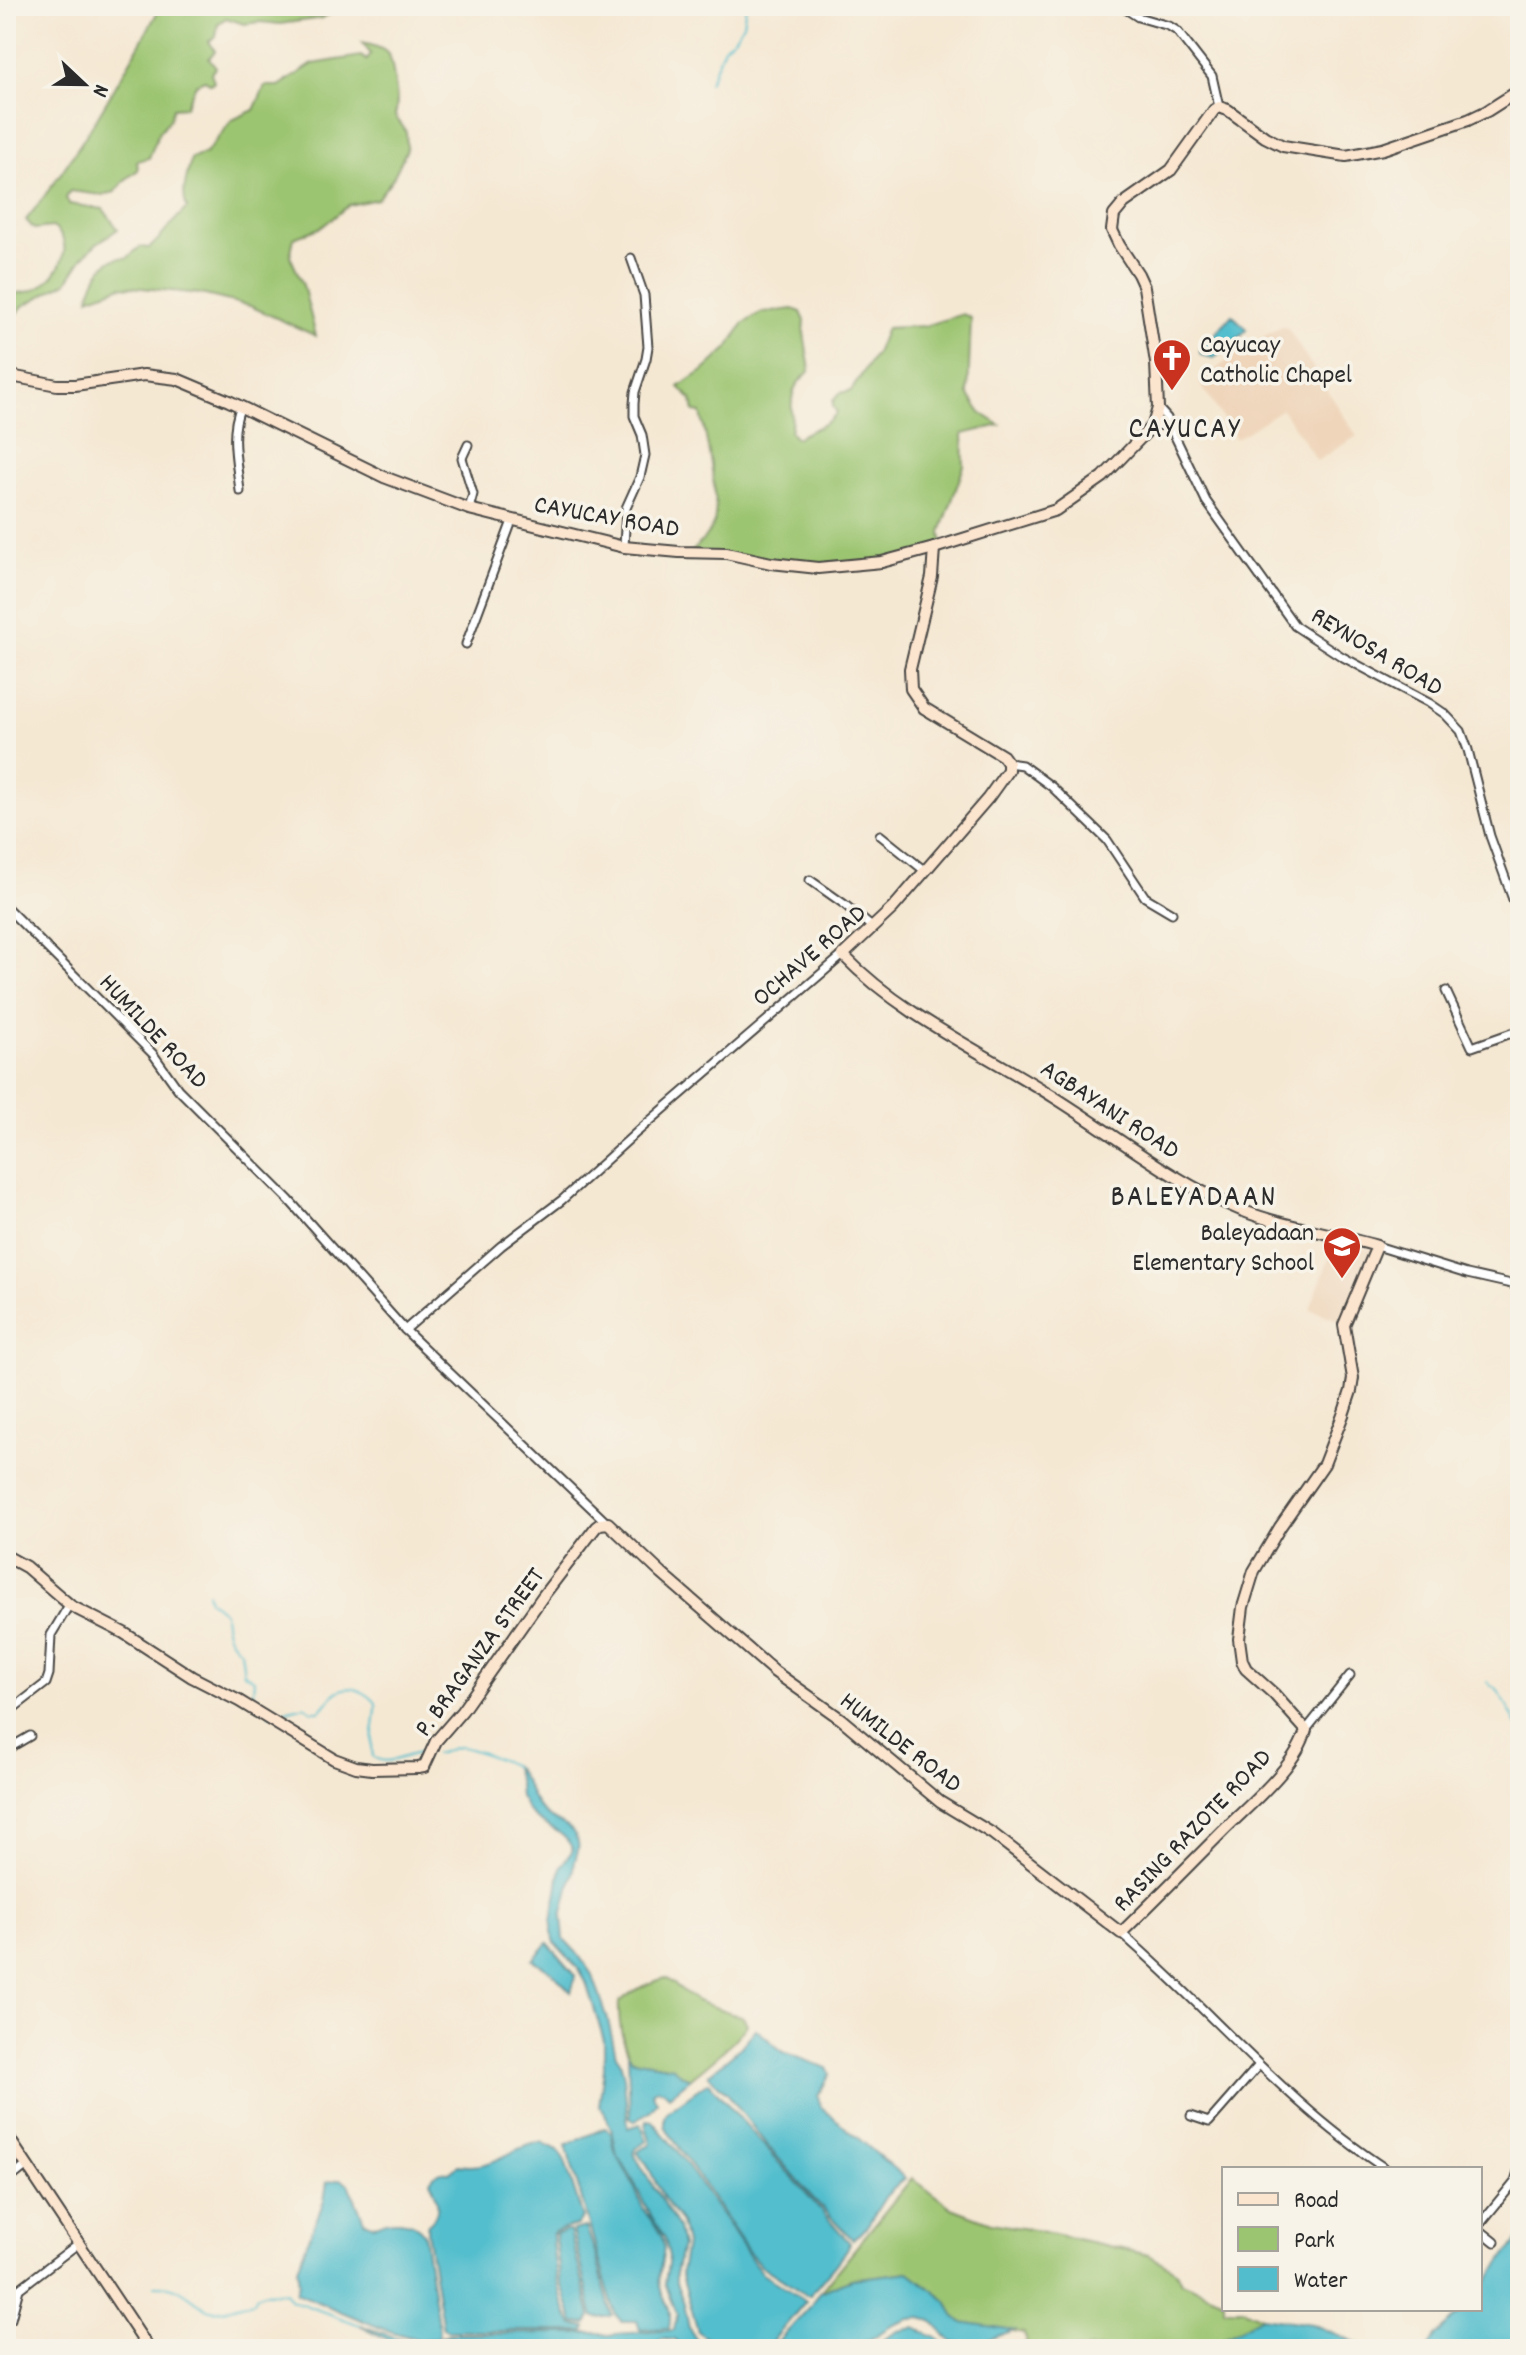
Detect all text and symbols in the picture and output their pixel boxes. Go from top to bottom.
north arrow [44,44,124,124]
text: N [83,79,116,101]
place label: Cayucay Catholic Chapel [1200,328,1352,395]
church icon: Cayucay Catholic Chapel [1151,337,1193,392]
district label: CAYUCAY [1129,410,1241,453]
street label: CAYUCAY ROAD [531,487,682,549]
street label: REYNOSA ROAD [1303,599,1449,707]
street label: OCHAVE ROAD [745,897,876,1017]
street label: HUMILDE ROAD [89,966,216,1098]
street label: AGBAYANI ROAD [1032,1052,1186,1170]
district label: BALEYADAAN [1111,1178,1277,1221]
place label: Baleyadaan Elementary School [1132,1216,1314,1283]
school or university icon: Baleyadaan Elementary School [1321,1225,1363,1280]
street label: P. BRAGANZA STREET [407,1560,555,1745]
street label: HUMILDE ROAD [831,1684,969,1803]
street label: RASING RAZOTE ROAD [1106,1741,1281,1922]
legend [1222,2167,1482,2311]
text: Road [1294,2185,1339,2219]
text: Park [1294,2225,1335,2259]
text: Water [1294,2265,1347,2299]

